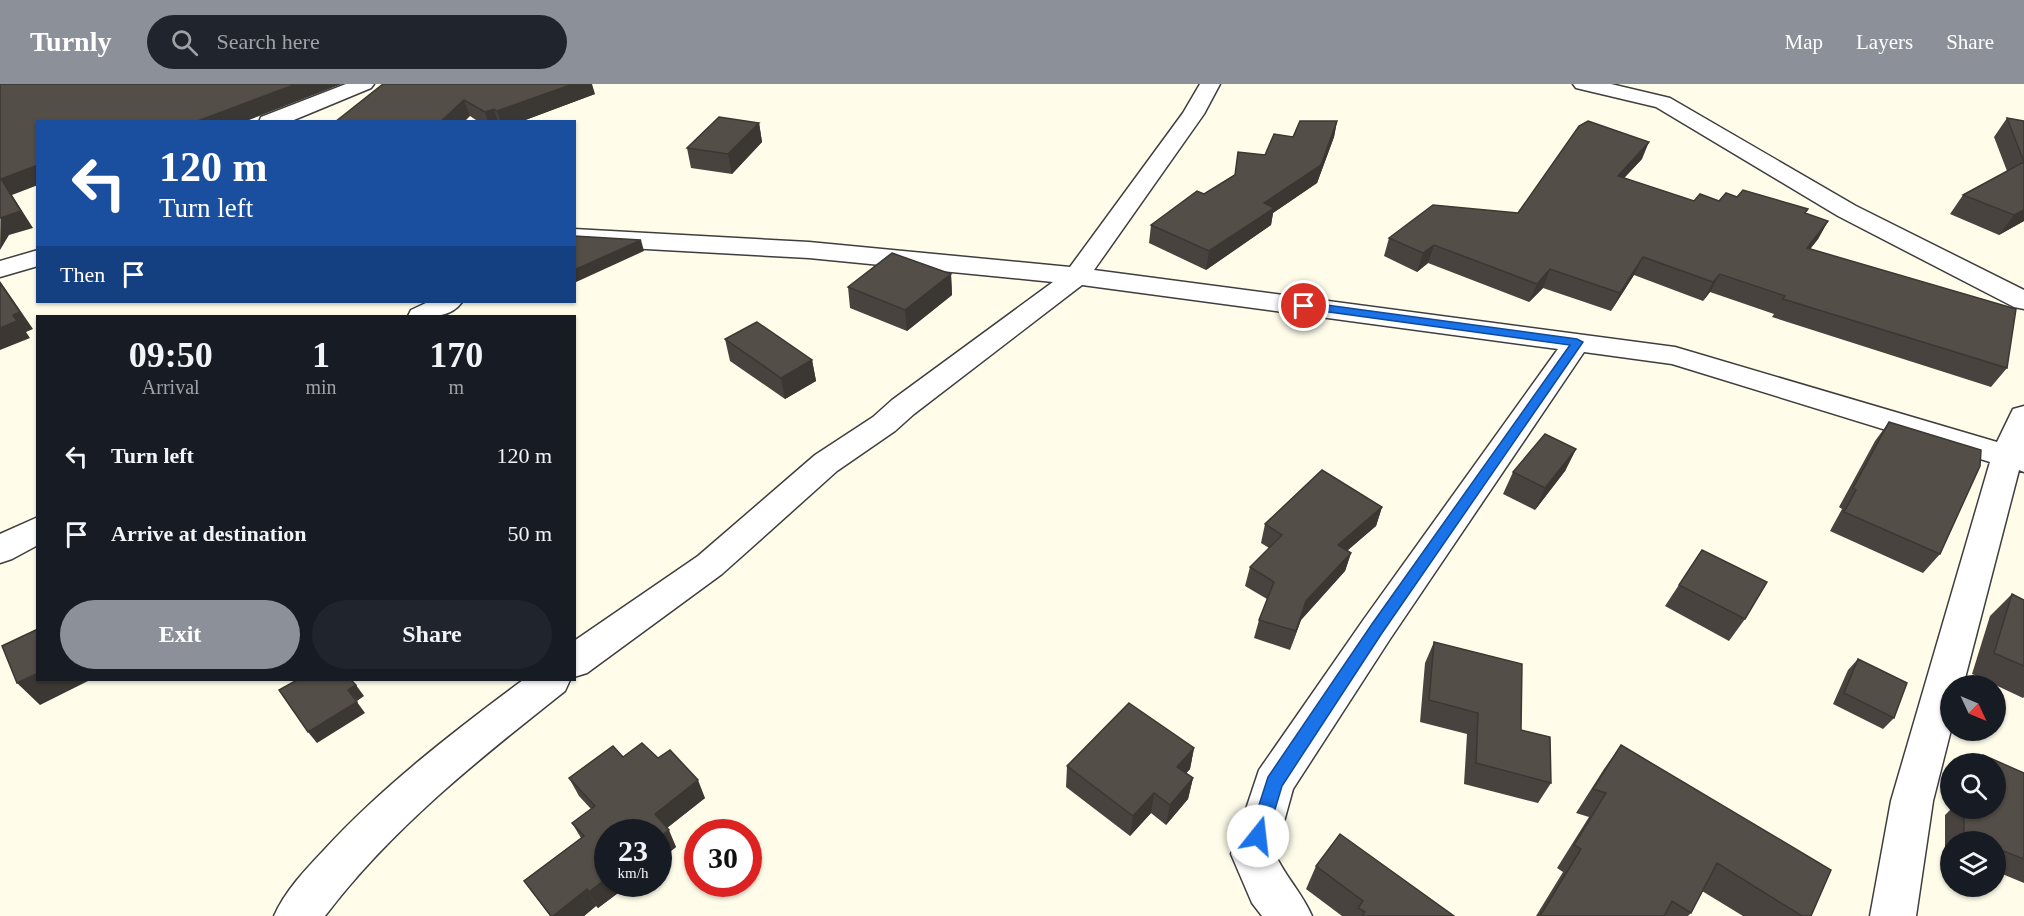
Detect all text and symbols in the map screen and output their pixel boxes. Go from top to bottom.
search box [147,15,567,69]
text: Turnly [30,26,111,57]
icon: search [168,26,201,59]
text: Search here [216,29,320,54]
text: Map [1785,30,1823,54]
text: Layers [1856,30,1913,54]
text: Share [1946,30,1994,54]
icon: left [60,144,138,222]
text: 120 m [159,144,268,190]
text: Turn left [159,193,253,223]
icon: arrive [117,258,150,291]
text: Then [60,262,105,287]
pin [1278,280,1329,331]
icon: arrive [1287,289,1320,322]
text: 09:50 [129,335,213,375]
text: 1 [312,335,330,375]
text: 170 [429,335,483,375]
text: Arrival [142,376,200,398]
text: min [305,376,337,398]
text: m [449,376,464,398]
icon: left [60,440,93,473]
text: Turn left [111,443,194,468]
text: 120 m [496,443,552,468]
icon: arrive [60,518,93,551]
text: Arrive at destination [111,521,307,546]
text: 50 m [507,521,552,546]
button: Exit [60,600,300,669]
button: Share [312,600,552,669]
north arrow [1940,675,2006,741]
map controls [1940,675,2006,897]
button: search [1940,753,2006,819]
position arrow [1226,804,1290,868]
speed limit sign: 30 [684,819,762,897]
button: layers [1940,831,2006,897]
text: 23 [618,834,648,867]
text: km/h [618,865,648,881]

